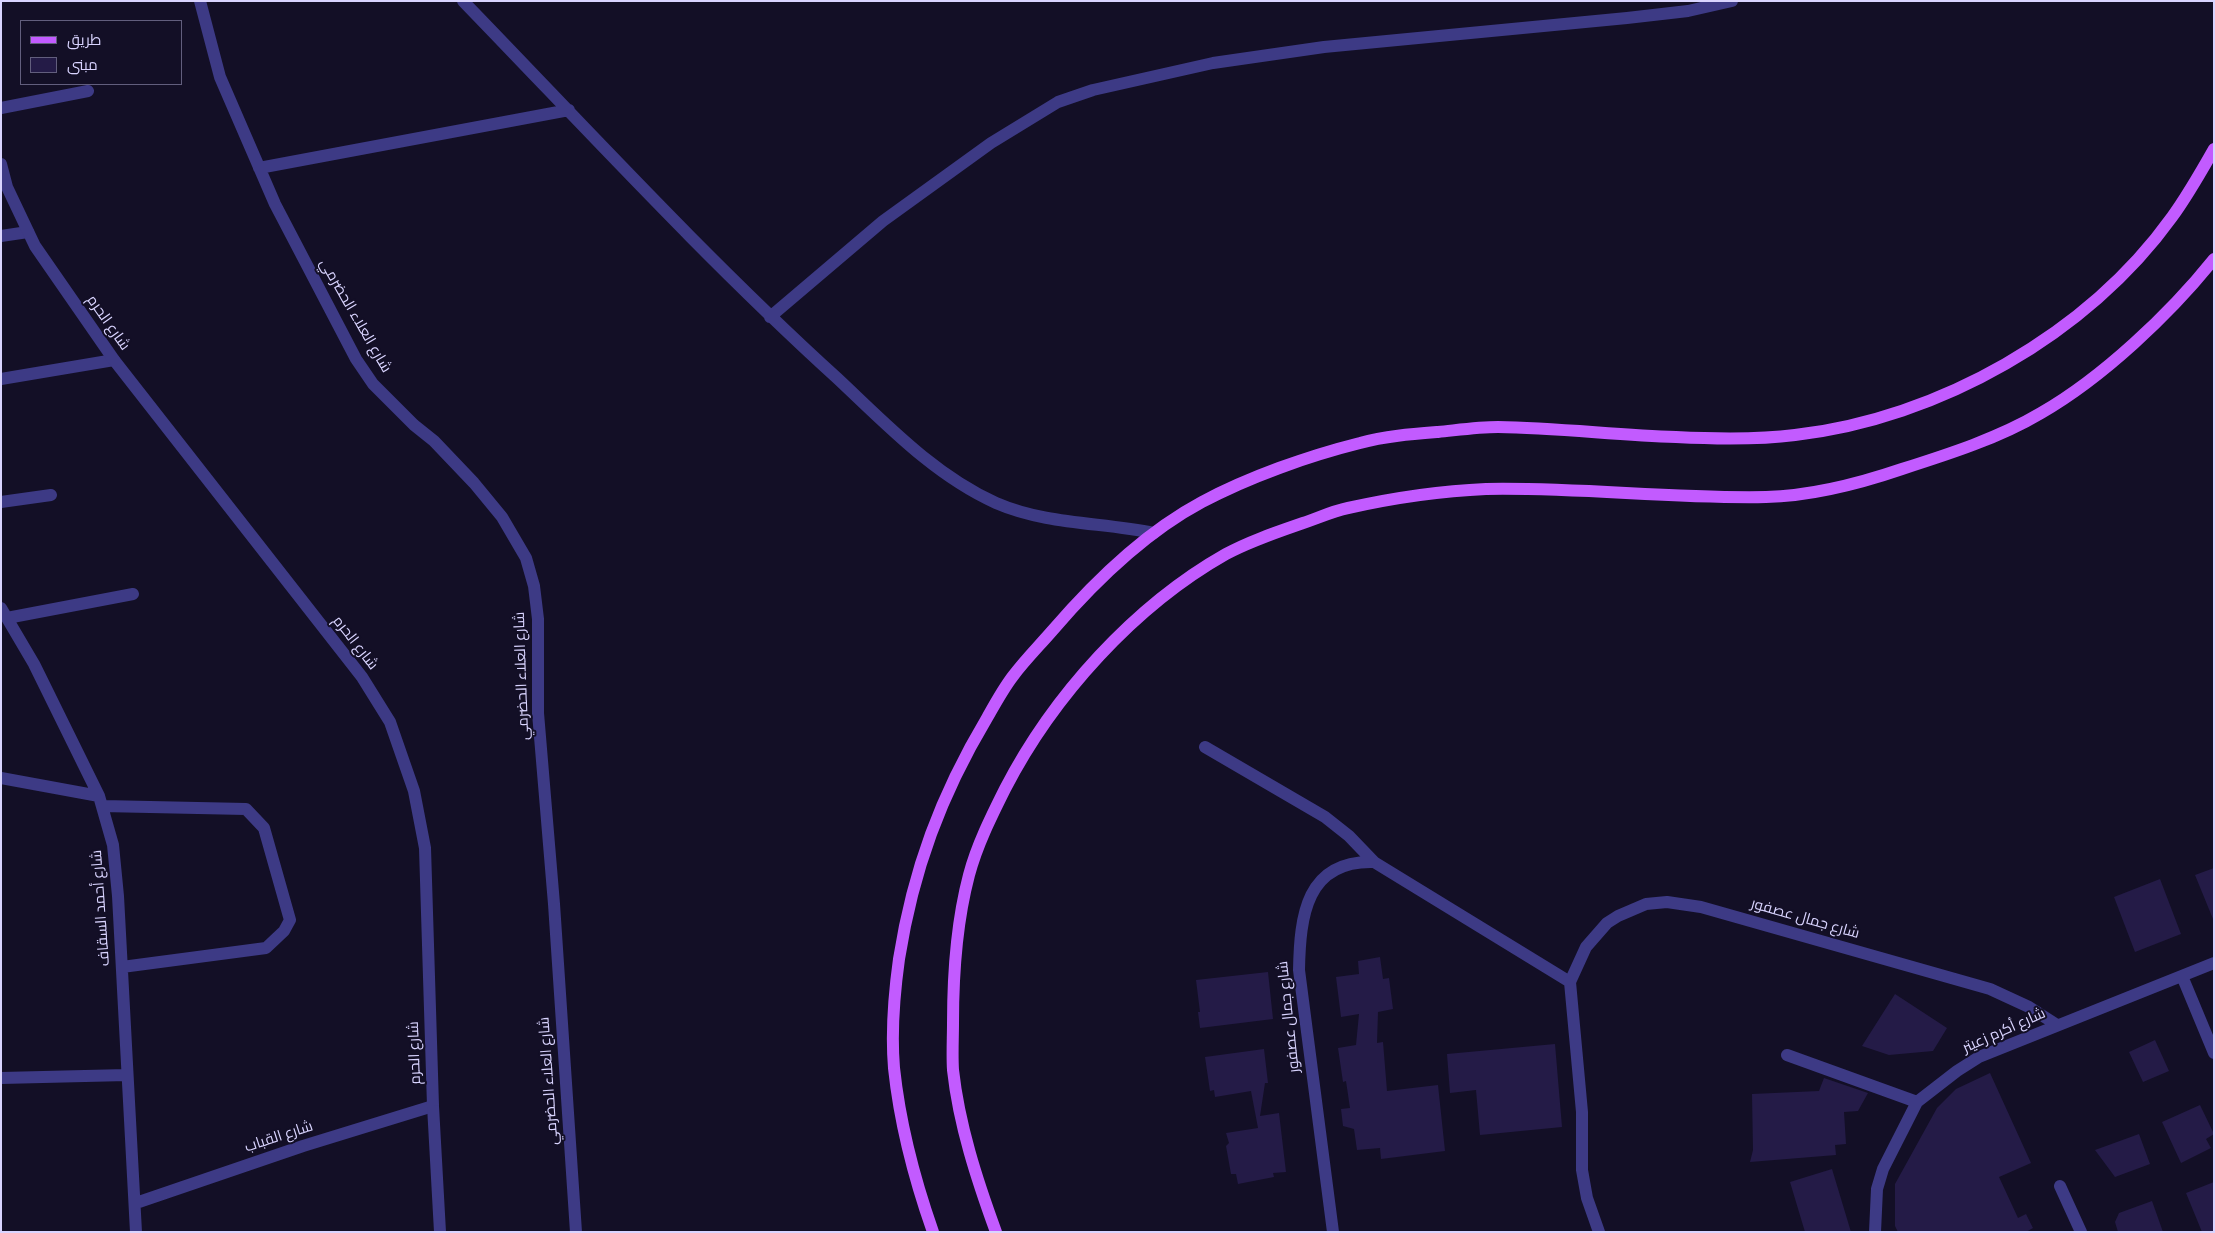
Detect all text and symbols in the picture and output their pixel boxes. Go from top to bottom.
legend [20,20,182,85]
text: طريق [67,31,101,49]
text: مبنى [67,56,98,74]
street label: شارع العلاء الحضرمي [315,256,395,376]
street label: شارع الحرم [82,292,134,354]
street label: شارع العلاء الحضرمي [511,611,533,741]
street label: شارع الحرم [328,612,382,674]
street label: شارع أحمد السقاف [88,849,114,967]
street label: شارع جمال عصفور [1748,895,1862,943]
street label: شارع جمال عصفور [1274,960,1304,1074]
street label: شارع أكرم زعيتر [1960,1005,2048,1057]
street label: شارع العلاء الحضرمي [536,1016,562,1146]
street label: شارع الحرم [405,1021,425,1085]
street label: شارع القباب [243,1118,315,1156]

